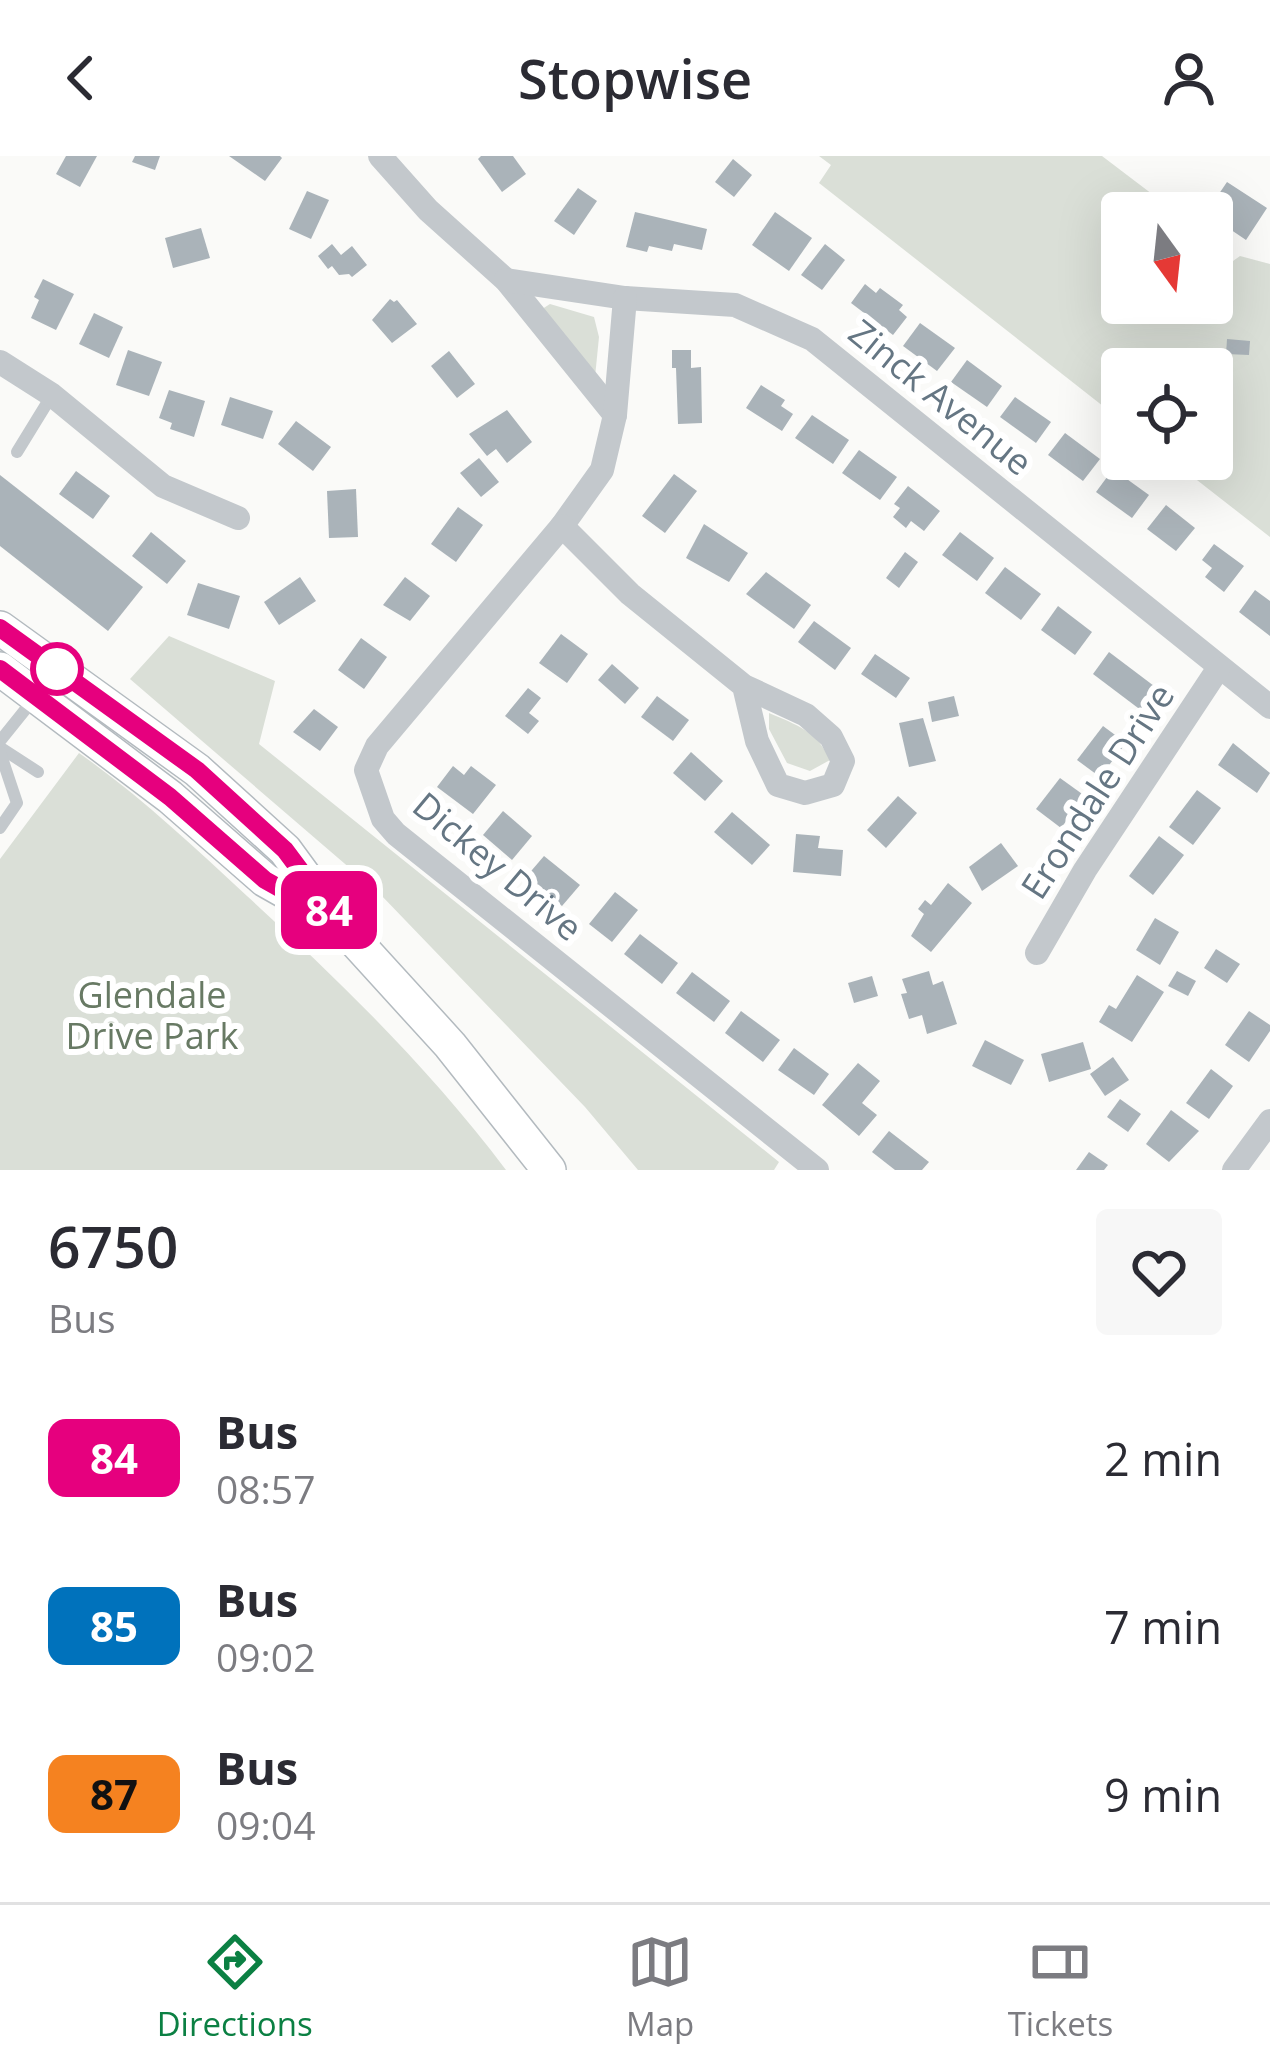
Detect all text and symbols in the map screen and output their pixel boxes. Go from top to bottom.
text: Stopwise [518,41,752,115]
icon: back [48,45,114,111]
icon: person [1156,45,1222,111]
north arrow [1101,192,1233,324]
map controls [1101,192,1233,480]
street label: Zinck Avenue [839,308,1043,486]
button: locate [1101,348,1233,480]
unlabelled marker [32,644,82,694]
street label: Erondale Drive [1009,674,1185,908]
street label: Dickey Drive [403,781,593,951]
line badge: 84 [275,871,383,949]
text: 84 [305,881,353,938]
park label: Glendale Drive Park [66,970,238,1060]
text: 6750 [48,1207,178,1285]
button: heart [1096,1209,1222,1335]
text: Bus [48,1291,116,1344]
text: Bus [216,1401,298,1462]
text: 2 min [1104,1428,1222,1489]
text: 84 [90,1429,138,1486]
text: 08:57 [216,1462,315,1515]
text: Bus [216,1569,298,1630]
text: 7 min [1104,1596,1222,1657]
text: 85 [90,1597,138,1654]
text: 09:02 [216,1630,315,1683]
text: Bus [216,1737,298,1798]
text: 9 min [1104,1764,1222,1825]
text: 87 [90,1765,138,1822]
text: 09:04 [216,1798,315,1851]
tab: Directions [157,1929,313,2046]
tab: Map [626,1929,694,2046]
tab: Tickets [1008,1929,1113,2046]

